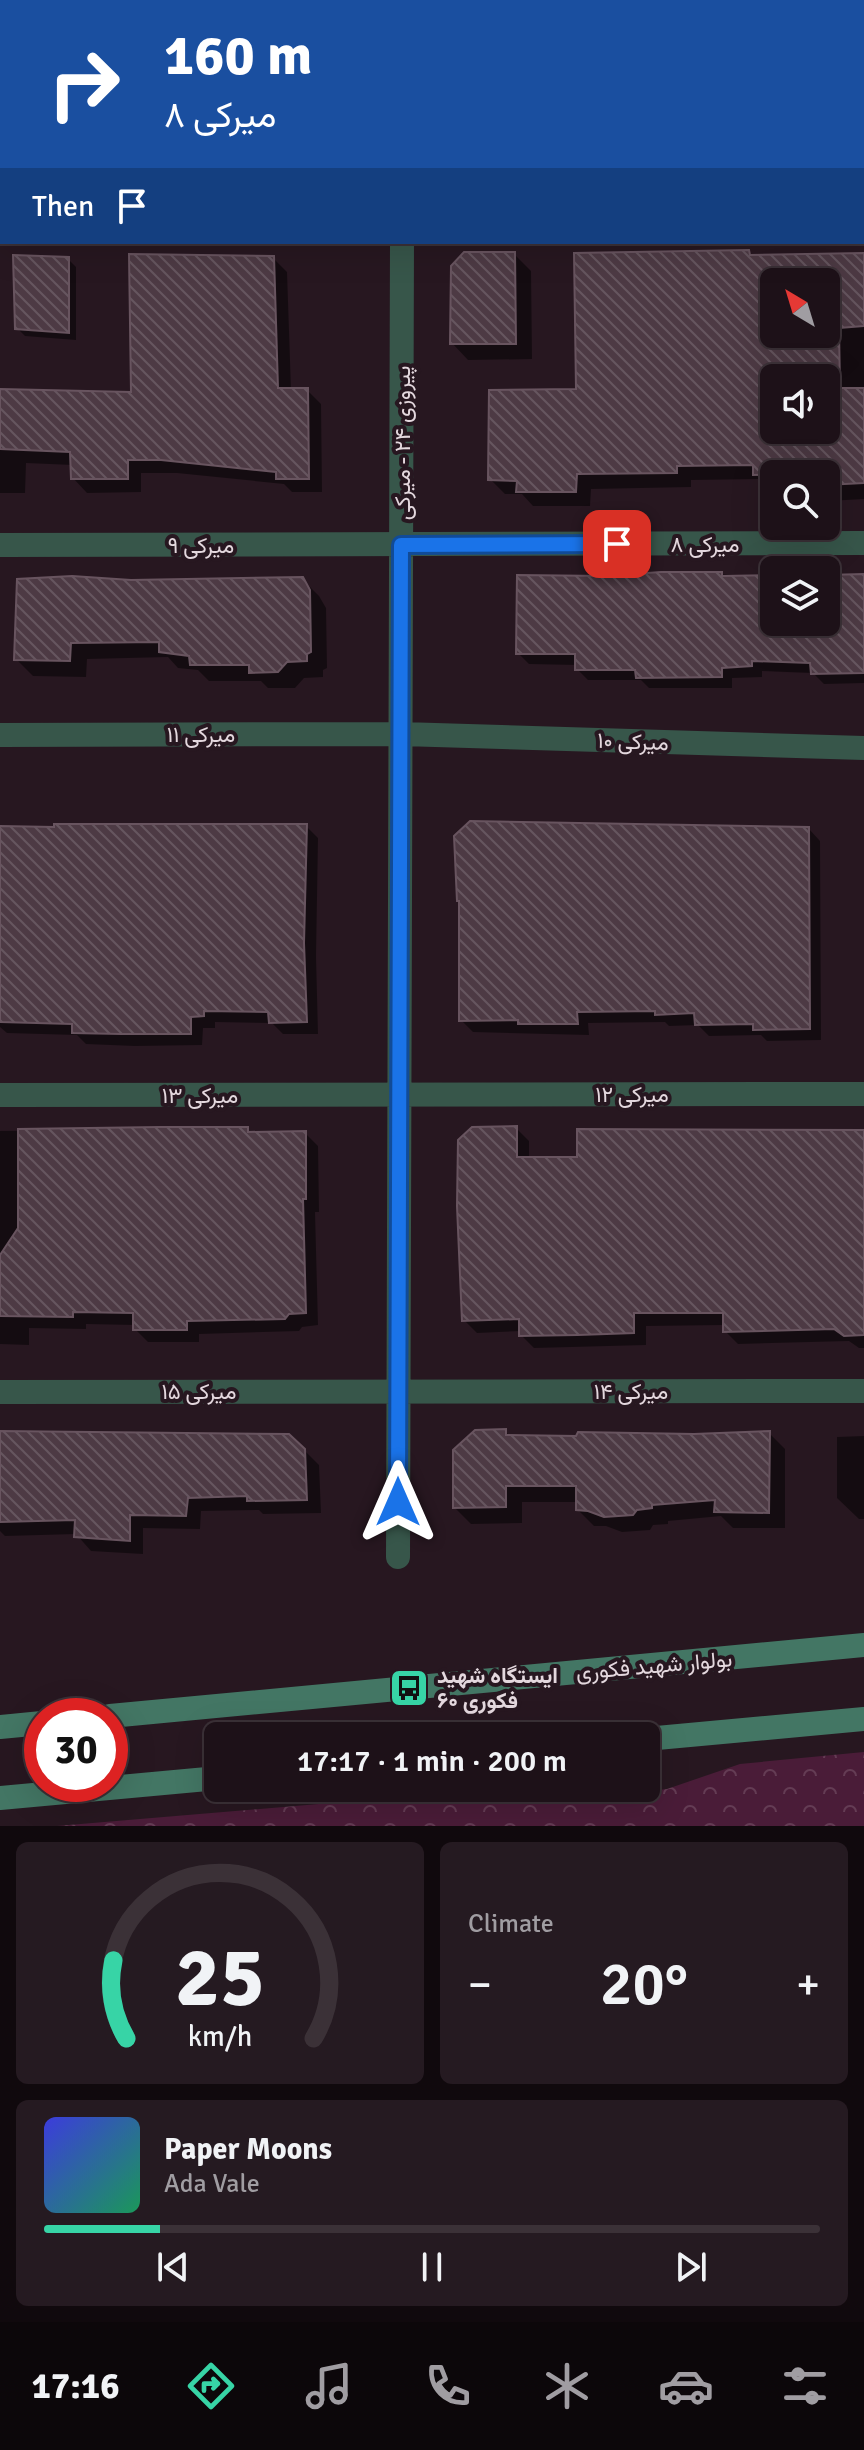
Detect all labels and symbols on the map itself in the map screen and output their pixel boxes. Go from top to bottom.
north arrow [760,268,840,348]
street label: پیروزی ۲۴ - میرکی [389,366,417,520]
pin [583,510,651,578]
street label: میرکی ۸ [671,531,739,558]
street label: میرکی ۹ [168,532,234,559]
street label: میرکی ۱۱ [167,721,235,748]
street label: میرکی ۱۰ [597,727,669,756]
street label: میرکی ۱۲ [595,1081,669,1108]
street label: میرکی ۱۳ [162,1082,238,1109]
street label: میرکی ۱۵ [161,1378,237,1405]
street label: میرکی ۱۴ [594,1378,668,1405]
position arrow [356,1460,440,1544]
street label: بولوار شهید فکوری [575,1645,733,1686]
place label: ایستگاه شهید فکوری ۶۰ [437,1662,558,1714]
bus stop icon: ایستگاه شهید فکوری ۶۰ [388,1667,430,1709]
speed limit sign: 30 [24,1698,128,1802]

